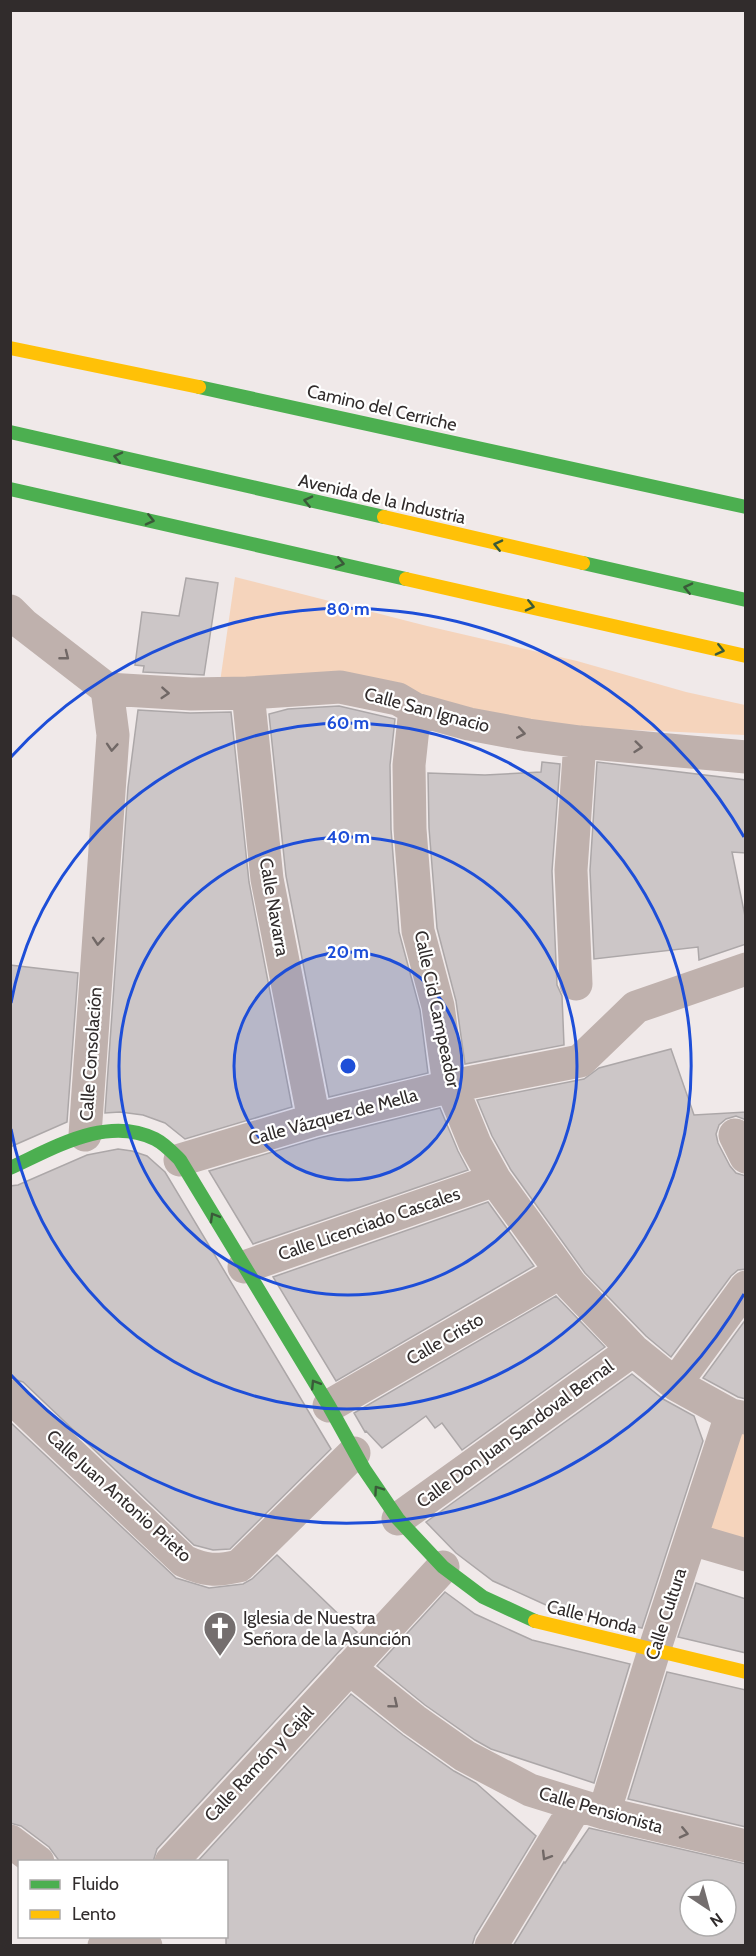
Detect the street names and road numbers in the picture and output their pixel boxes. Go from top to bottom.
street label: Camino del Cerriche [305,380,459,436]
street label: Avenida de la Industria [296,469,468,529]
street label: Calle San Ignacio [362,683,492,737]
street label: Calle Navarra [255,856,294,958]
street label: Calle Cid Campeador [410,929,464,1090]
street label: Calle Consolación [75,986,107,1122]
street label: Calle Vázquez de Mella [246,1084,420,1150]
street label: Calle Licenciado Cascales [275,1183,463,1265]
street label: Calle Cristo [403,1308,487,1370]
street label: Calle Don Juan Sandoval Bernal [412,1355,618,1513]
street label: Calle Juan Antonio Prieto [42,1425,196,1567]
street label: Calle Cultura [641,1565,691,1663]
street label: Calle Honda [544,1595,640,1639]
street label: Calle Ramón y Cajal [200,1701,319,1826]
street label: Calle Pensionista [536,1782,666,1838]

